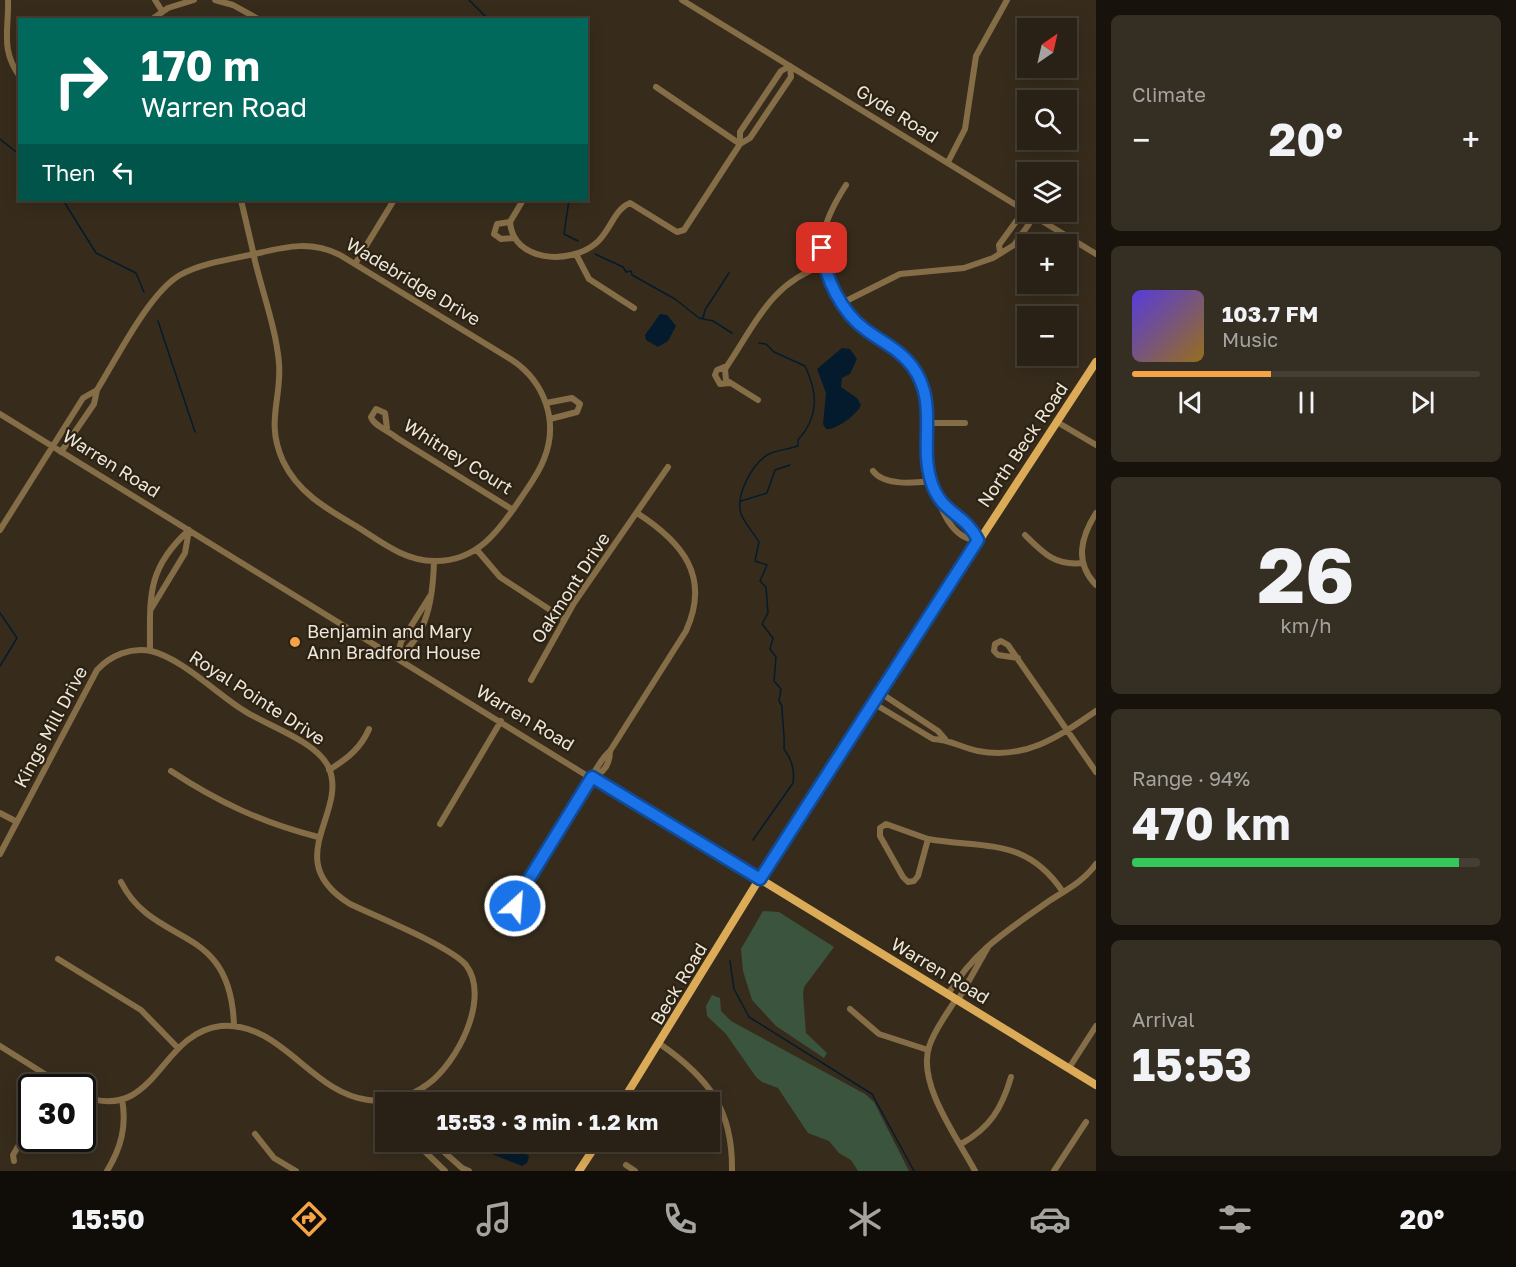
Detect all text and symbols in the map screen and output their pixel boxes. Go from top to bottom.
north arrow [1017,18,1077,78]
map controls [1017,18,1077,366]
text: 170 m [141,40,260,90]
icon: right [42,42,120,120]
street label: Gyde Road [852,79,943,147]
text: Climate [1132,82,1206,106]
button: search [1017,90,1077,150]
text: Warren Road [141,91,307,123]
text: 20° [1269,112,1343,166]
text: − [1132,120,1150,159]
text: + [1462,120,1480,159]
icon: left [107,156,140,189]
text: Then [42,159,95,186]
button: layers [1017,162,1077,222]
pin [796,222,847,273]
icon: arrive [805,231,838,264]
street label: Wadebridge Drive [342,232,485,330]
button: + [1017,234,1077,294]
text: 103.7 FM [1222,300,1318,327]
button: − [1017,306,1077,366]
text: Music [1222,327,1278,351]
street label: North Beck Road [972,378,1072,511]
icon: previous [1174,386,1207,419]
icon: pause [1290,386,1323,419]
icon: next [1406,386,1439,419]
street label: Whitney Court [400,414,517,499]
street label: Warren Road [59,424,164,502]
text: 26 [1257,527,1355,620]
street label: Oakmont Drive [526,528,614,647]
text: km/h [1281,613,1331,637]
place label: Benjamin and Mary Ann Bradford House [307,620,481,663]
marker: Benjamin and Mary Ann Bradford House [288,635,302,649]
street label: Royal Pointe Drive [186,645,330,749]
street label: Kings Mill Drive [9,662,91,791]
street label: Warren Road [472,679,579,755]
text: Range · 94% [1132,766,1250,790]
text: 470 km [1132,796,1291,850]
position arrow [483,874,547,938]
street label: Warren Road [887,932,994,1008]
street label: Beck Road [645,939,711,1028]
text: Arrival [1132,1007,1195,1031]
text: 15:53 [1132,1037,1252,1091]
speed limit sign: 30 [18,1074,96,1152]
text: 15:53 · 3 min · 1.2 km [437,1108,658,1135]
icon: directions [288,1198,330,1240]
icon: music [473,1198,515,1240]
icon: phone [659,1198,701,1240]
icon: climate [844,1198,886,1240]
icon: car [1029,1198,1071,1240]
icon: filters [1214,1198,1256,1240]
text: 15:50 [72,1203,145,1235]
text: 20° [1400,1203,1444,1235]

